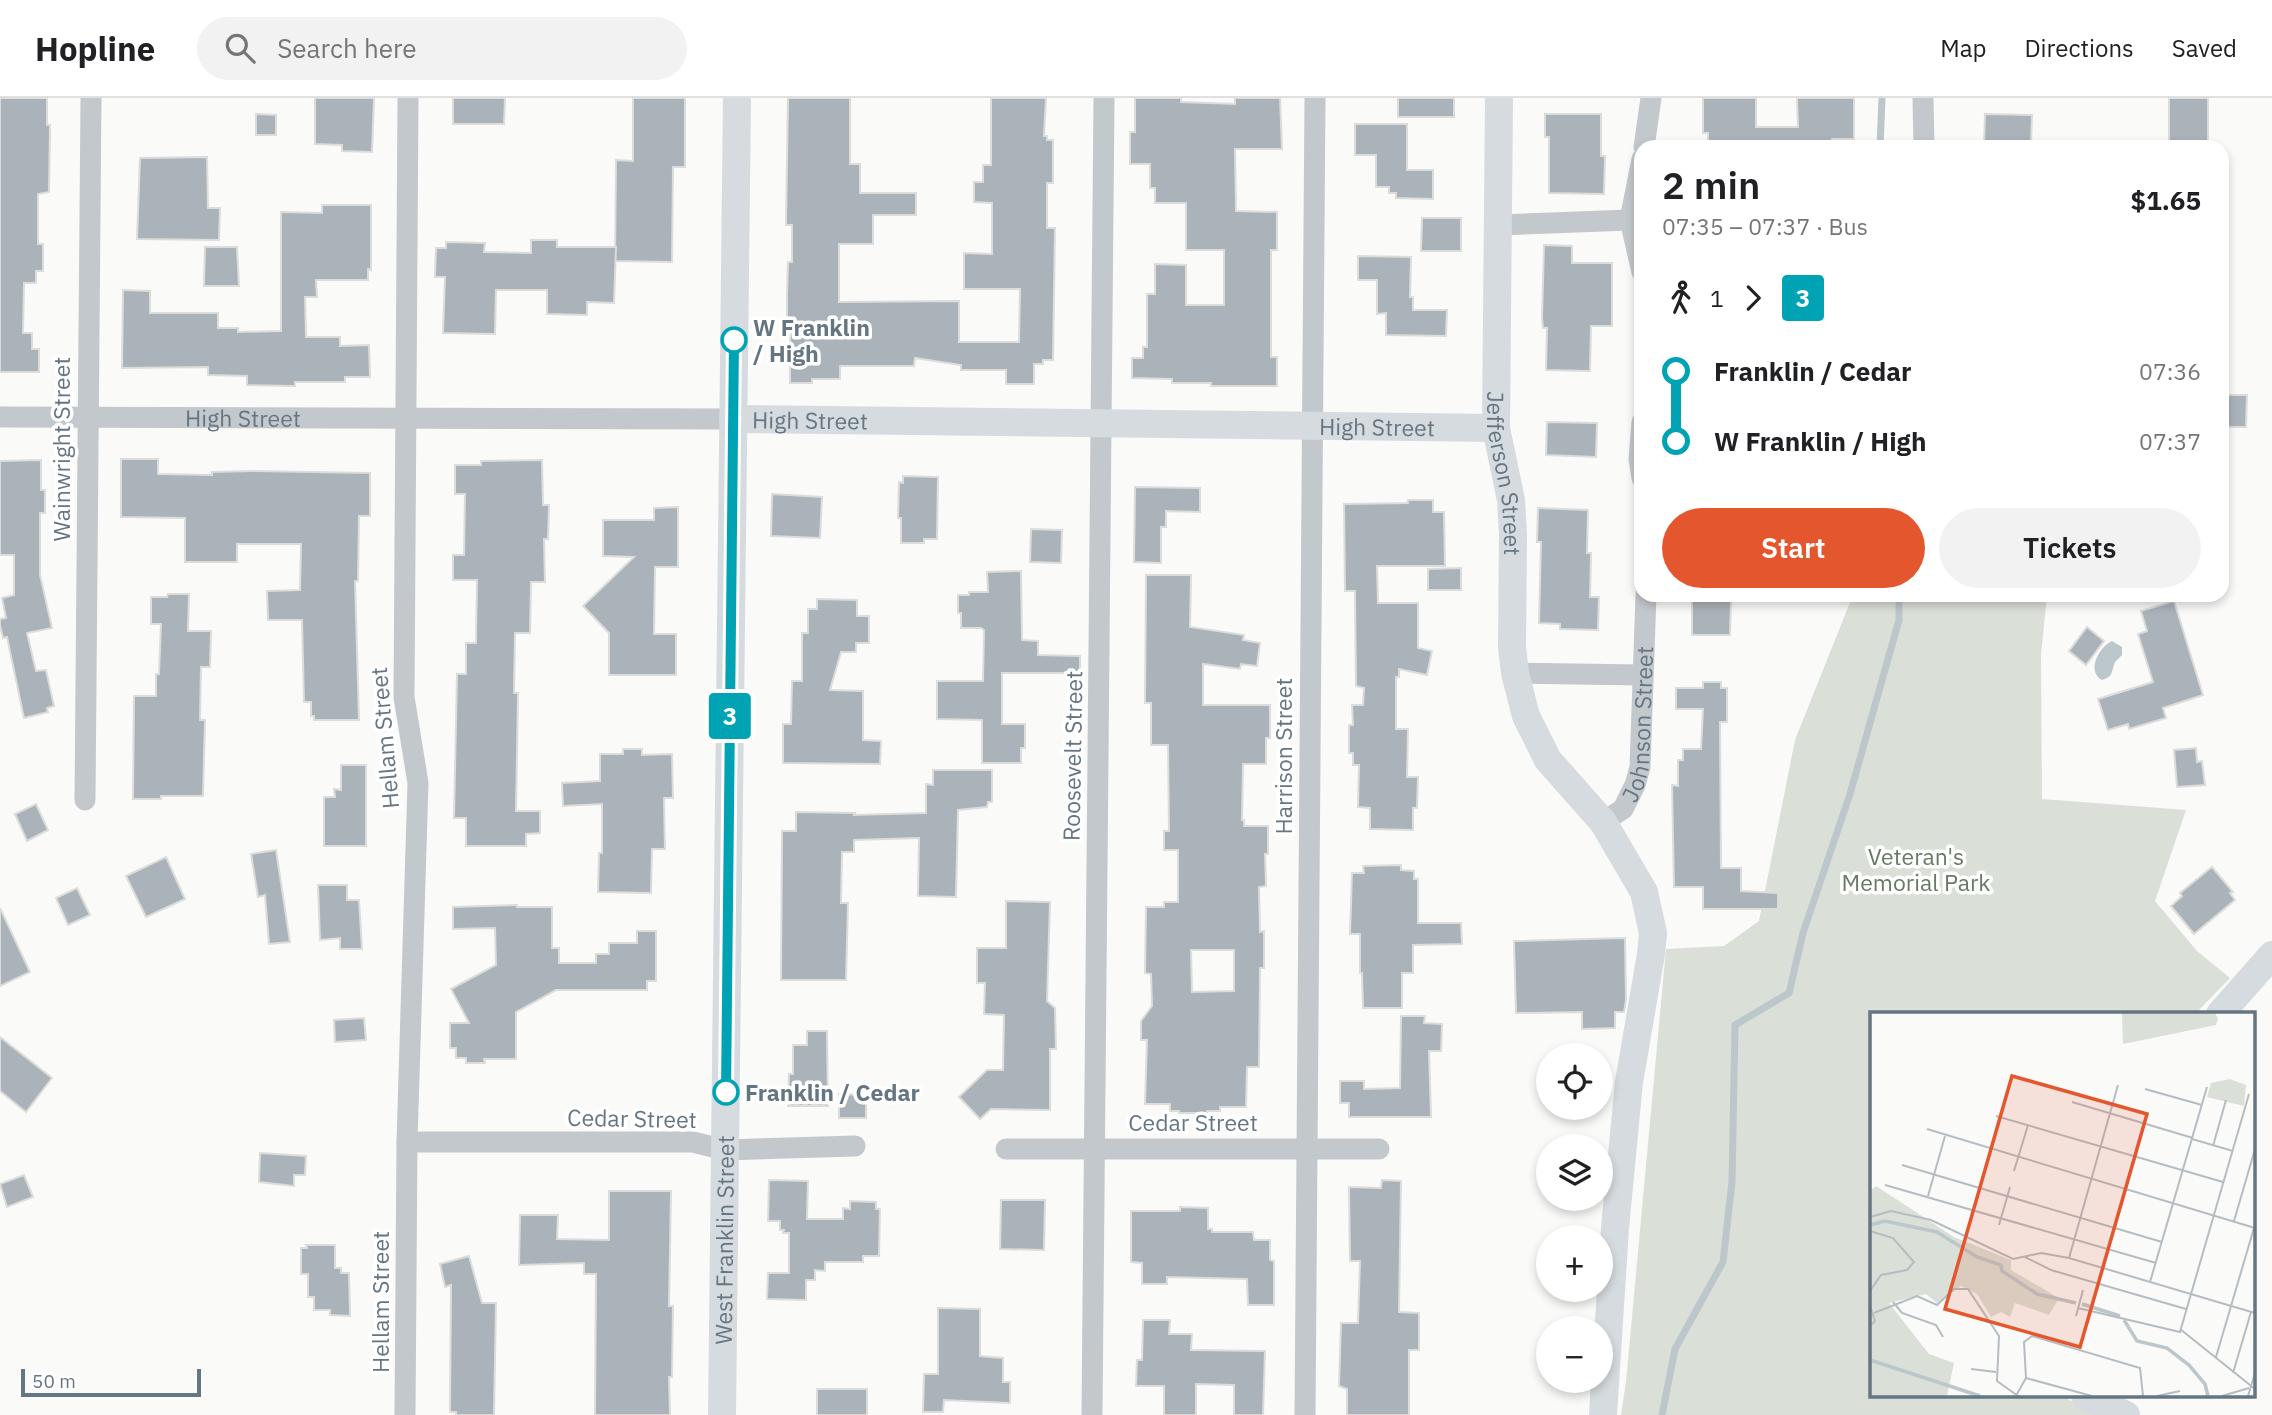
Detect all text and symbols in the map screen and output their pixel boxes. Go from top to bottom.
search box [197,17,687,80]
text: Hopline [35,27,155,70]
icon: search [221,29,259,67]
text: Search here [277,31,417,65]
text: Map [1940,32,1986,64]
text: Directions [2024,32,2134,64]
text: Saved [2172,32,2237,64]
text: 2 min [1662,160,1760,209]
text: $1.65 [2131,183,2201,217]
text: 07:35 – 07:37 · Bus [1662,211,1868,241]
icon: walk [1662,279,1700,317]
icon: forward [1734,279,1772,317]
text: 3 [1796,282,1810,314]
text: 1 [1710,283,1724,313]
place label: W Franklin / High [753,312,870,368]
marker: W Franklin / High [721,327,747,353]
text: Franklin / Cedar [1714,354,1912,388]
text: 07:36 [2139,356,2201,386]
street label: Wainwright Street [46,357,76,541]
street label: Jefferson Street [1481,391,1528,556]
street label: High Street [185,403,301,433]
street label: High Street [752,404,868,436]
street label: High Street [1319,411,1435,442]
text: W Franklin / High [1714,424,1926,458]
text: 07:37 [2139,426,2201,456]
button: Start [1662,508,1925,588]
button: Tickets [1939,508,2201,588]
street label: Johnson Street [1614,646,1659,807]
street label: Hellam Street [363,666,405,810]
street label: Roosevelt Street [1056,671,1088,841]
street label: Harrison Street [1268,678,1298,834]
line badge: 3 [707,693,753,739]
text: 3 [723,700,737,732]
park label: Veteran's Memorial Park [1842,841,1990,897]
inset map [1870,1012,2254,1398]
map controls [1536,1043,1613,1393]
button: locate [1536,1043,1613,1120]
place label: Franklin / Cedar [745,1077,920,1107]
marker: Franklin / Cedar [713,1079,739,1105]
street label: Cedar Street [567,1102,697,1134]
street label: Cedar Street [1128,1107,1258,1137]
button: layers [1536,1134,1613,1211]
street label: West Franklin Street [708,1135,740,1345]
button: + [1536,1225,1613,1302]
street label: Hellam Street [365,1231,395,1373]
button: − [1536,1316,1613,1393]
scale bar [21,1366,201,1398]
text: 50 m [32,1369,76,1393]

